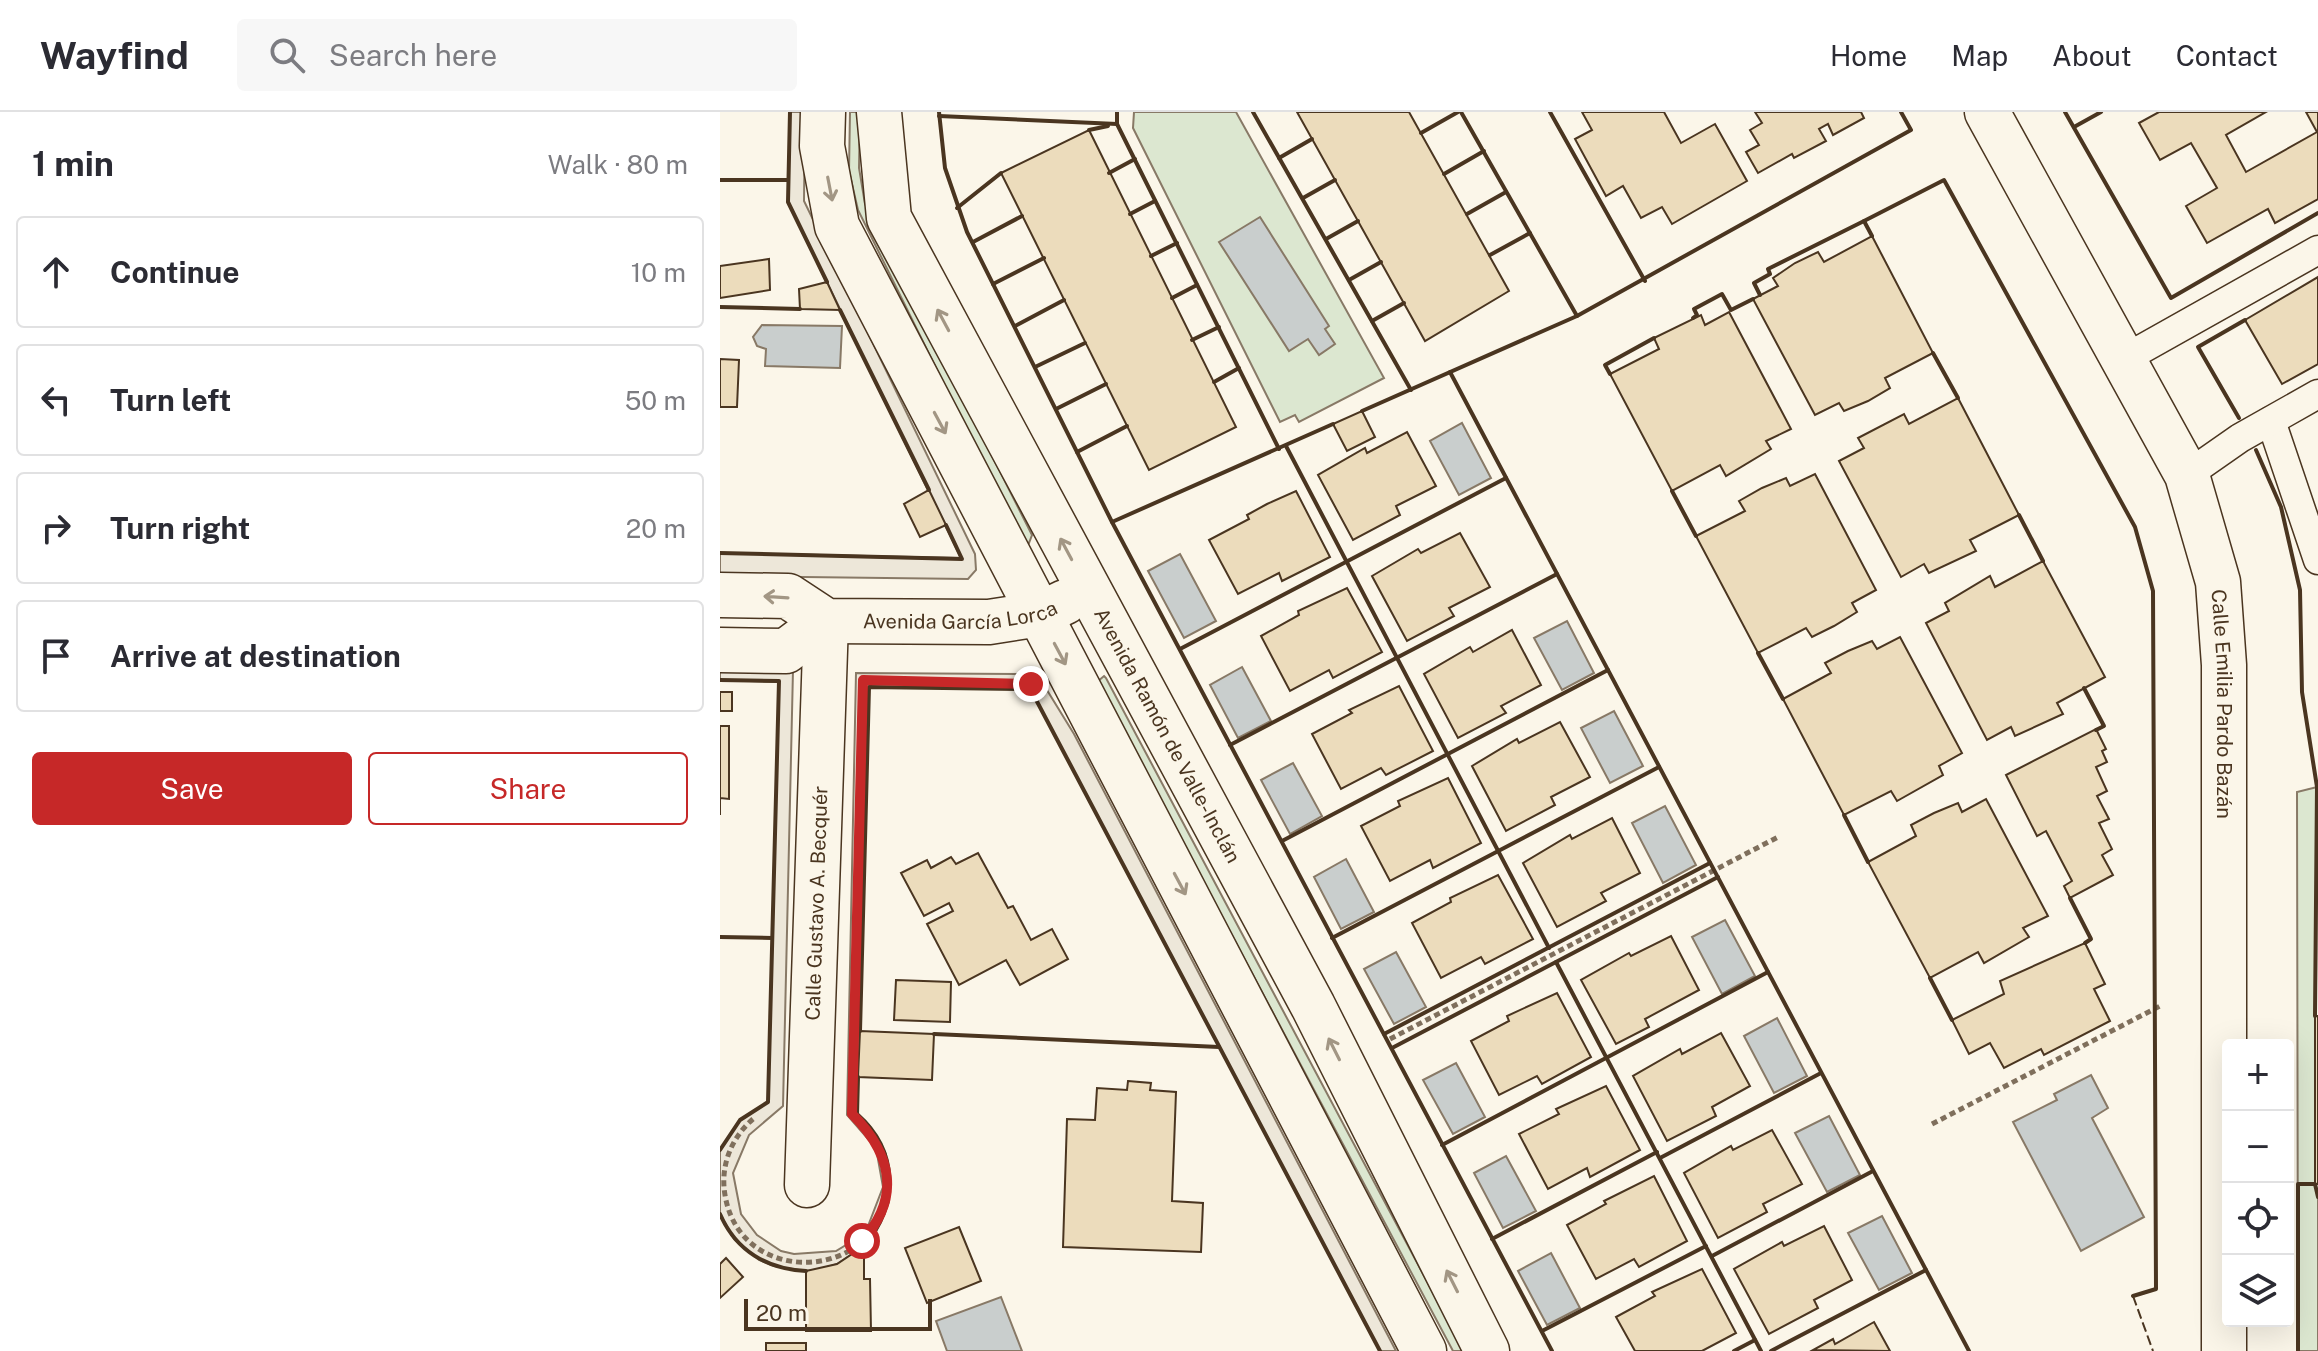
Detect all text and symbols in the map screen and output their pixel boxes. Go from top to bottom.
search box [237,19,797,91]
text: Wayfind [40,33,189,78]
icon: search [265,33,309,77]
text: Search here [329,37,497,73]
text: Home [1830,39,1907,72]
text: Map [1951,39,2008,72]
text: About [2052,39,2132,72]
text: Contact [2176,39,2278,72]
text: 1 min [32,144,114,184]
text: Walk · 80 m [548,149,688,180]
one-way arrow [823,176,838,201]
icon: ahead [34,250,78,294]
text: Continue [110,254,240,290]
text: 10 m [631,257,686,288]
one-way arrow [935,308,951,332]
icon: left [34,378,78,422]
text: Turn left [110,382,231,418]
text: 50 m [625,385,686,416]
one-way arrow [932,411,948,435]
icon: right [34,506,78,550]
text: Turn right [110,510,250,546]
text: 20 m [626,513,686,544]
one-way arrow [1058,537,1074,561]
street label: Calle Emilia Pardo Bazán [2207,588,2236,819]
one-way arrow [763,589,790,604]
street label: Avenida García Lorca [863,596,1061,634]
street label: Avenida Ramón de Valle-Inclán [1089,604,1246,867]
icon: arrive [34,634,78,678]
text: Arrive at destination [110,638,401,674]
one-way arrow [1053,641,1069,665]
route end [1013,666,1049,702]
button: Save [32,752,352,825]
button: Share [368,752,688,825]
street label: Calle Gustavo A. Becquér [801,785,832,1021]
one-way arrow [1173,872,1189,896]
one-way arrow [1326,1038,1342,1062]
map controls [2222,1039,2294,1327]
button: + [2222,1039,2294,1111]
button: − [2222,1111,2294,1183]
button: locate [2222,1183,2294,1255]
route start [844,1223,880,1259]
button: layers [2222,1255,2294,1327]
one-way arrow [1443,1270,1459,1294]
scale bar [744,1295,932,1331]
text: 20 m [756,1300,807,1326]

